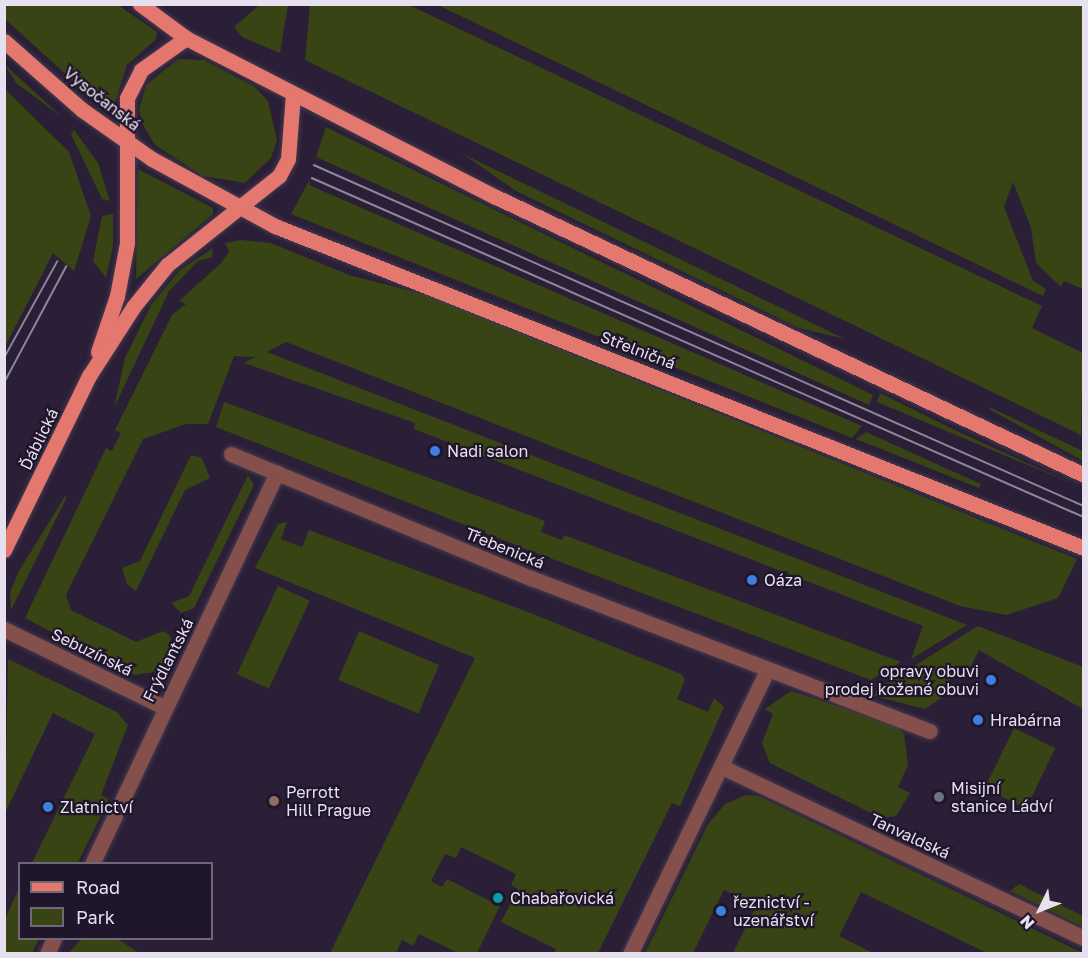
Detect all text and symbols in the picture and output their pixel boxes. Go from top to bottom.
street label: Vysočanská [60,63,144,135]
street label: Střelničná [598,327,678,373]
street label: Ďáblická [16,405,62,473]
place label: Nadi salon [447,441,528,461]
marker: Nadi salon [428,444,442,458]
street label: Třebenická [463,523,547,573]
place label: Oáza [764,570,802,590]
marker: Oáza [745,573,759,587]
street label: Frýdlantská [139,615,197,705]
street label: Sebuzínská [48,624,136,680]
place label: opravy obuvi prodej kožené obuvi [825,661,979,699]
marker: opravy obuvi prodej kožené obuvi [984,673,998,687]
place label: Hrabárna [990,710,1061,730]
marker: Hrabárna [971,713,985,727]
place label: Misijní stanice Ládví [951,778,1052,816]
place label: Perrott Hill Prague [286,782,371,820]
marker: Misijní stanice Ládví [932,790,946,804]
marker: Perrott Hill Prague [267,794,281,808]
place label: Zlatnictví [60,797,133,817]
marker: Zlatnictví [41,800,55,814]
street label: Tanvaldská [867,809,953,863]
legend [18,862,213,940]
text: Road [76,876,120,898]
north arrow [1010,880,1070,940]
place label: Chabařovická [510,888,614,908]
marker: Chabařovická [491,891,505,905]
place label: řeznictví - uzenářství [733,892,814,930]
marker: řeznictví - uzenářství [714,904,728,918]
text: Park [76,906,115,928]
text: N [1015,911,1038,934]

